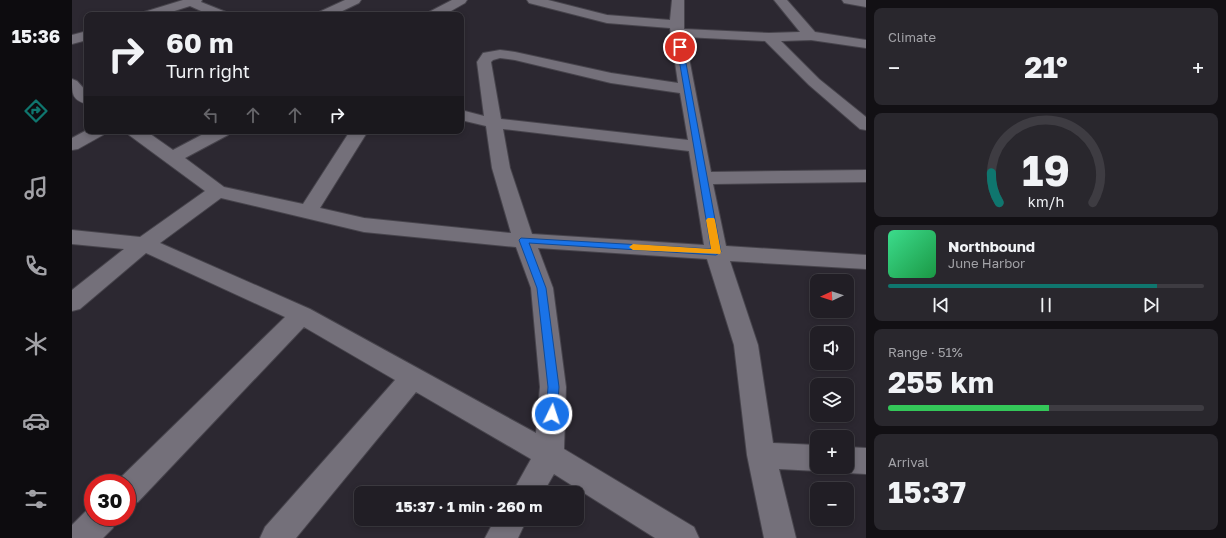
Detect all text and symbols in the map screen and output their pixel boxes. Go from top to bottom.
text: 15:36 [12,25,60,47]
text: 60 m [166,26,233,59]
icon: right [100,28,152,80]
text: Climate [888,29,936,45]
pin [663,30,697,64]
icon: arrive [669,36,691,58]
text: 21° [1024,49,1068,85]
text: − [888,54,900,81]
text: + [1192,54,1204,81]
text: Turn right [166,60,250,82]
icon: directions [22,97,50,125]
icon: left [200,104,222,126]
icon: ahead [242,104,264,126]
icon: ahead [284,104,306,126]
icon: right [326,104,348,126]
text: 19 [1022,144,1070,194]
icon: music [22,174,50,202]
text: km/h [1028,192,1064,209]
text: Northbound [948,237,1035,255]
icon: phone [22,252,50,280]
text: June Harbor [948,255,1025,271]
north arrow [810,274,854,318]
map controls [810,274,854,526]
icon: previous [930,294,952,316]
icon: pause [1035,294,1057,316]
icon: next [1140,294,1162,316]
button: sound [810,326,854,370]
icon: climate [22,330,50,358]
text: Range · 51% [888,344,963,360]
text: 255 km [888,364,994,400]
button: layers [810,378,854,422]
position arrow [531,393,573,435]
icon: car [22,407,50,435]
button: + [810,430,854,474]
text: Arrival [888,454,929,470]
speed limit sign: 30 [84,474,136,526]
text: 15:37 [888,474,966,510]
button: − [810,482,854,526]
icon: filters [22,485,50,513]
text: 15:37 · 1 min · 260 m [396,497,542,515]

